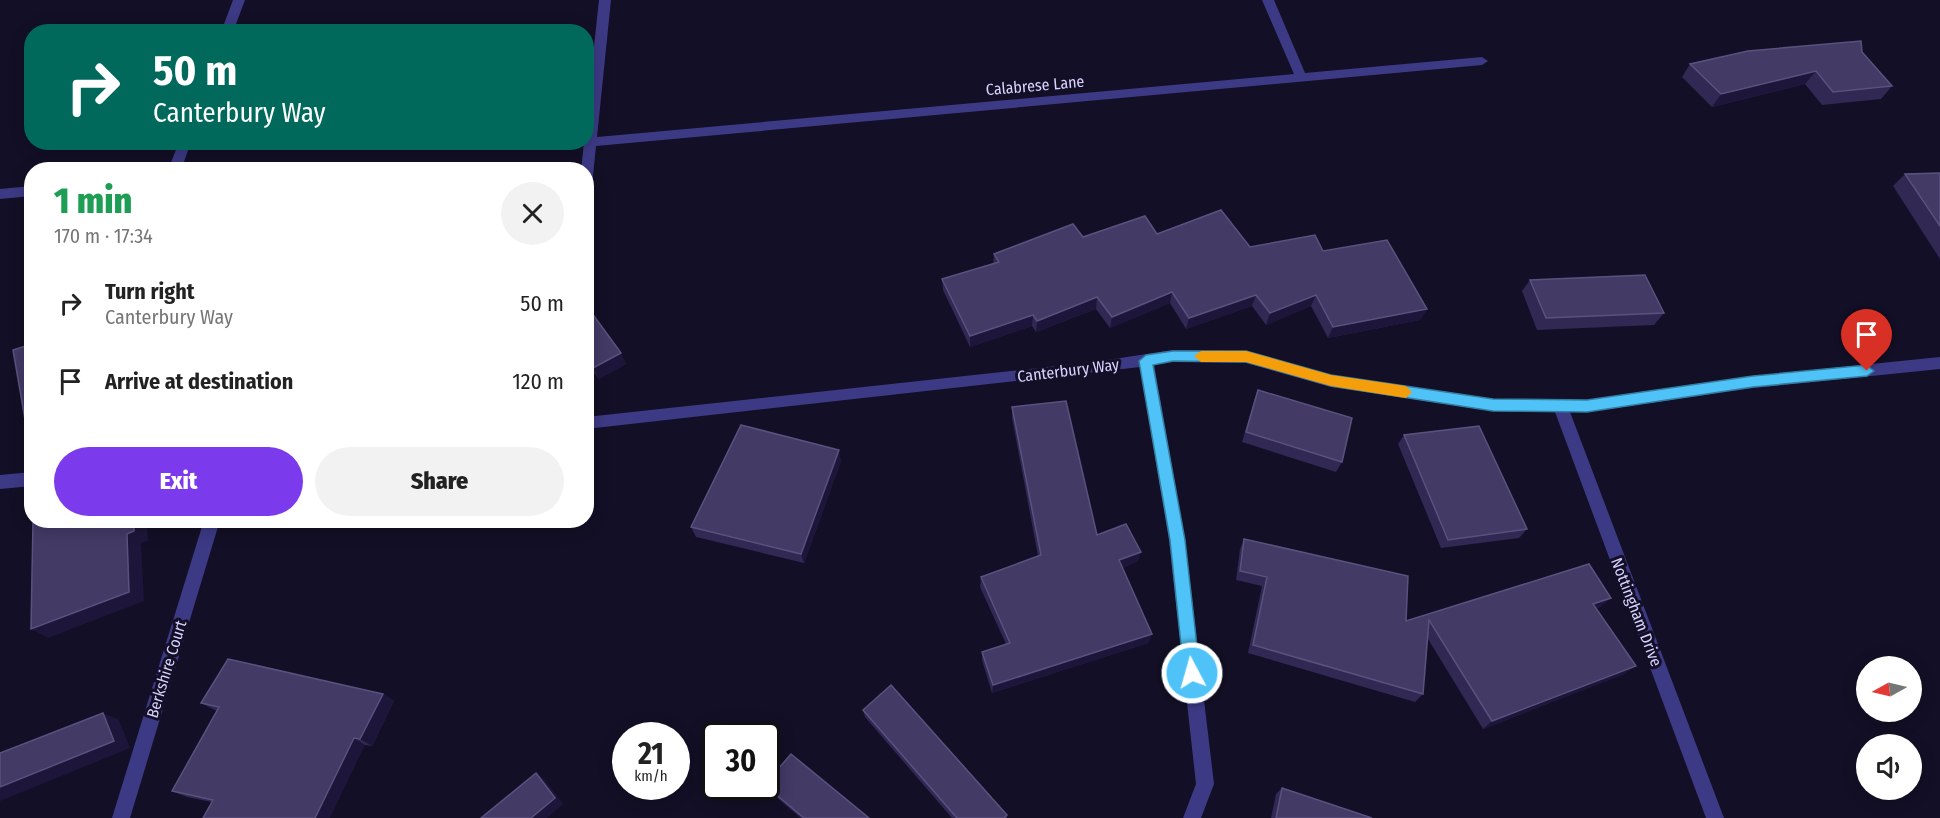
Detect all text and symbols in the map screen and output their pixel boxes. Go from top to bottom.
text: 50 m [153,46,237,96]
icon: right [54,48,132,126]
street label: Calabrese Lane [985,72,1085,99]
text: Canterbury Way [153,97,326,129]
text: 1 min [54,179,132,223]
button: close [501,182,564,245]
text: 170 m · 17:34 [54,224,153,248]
text: Turn right [105,278,194,305]
icon: right [54,287,87,320]
text: 50 m [520,290,564,317]
text: Canterbury Way [105,305,233,329]
pin [1841,309,1892,371]
icon: arrive [1850,318,1883,351]
street label: Canterbury Way [1016,355,1121,386]
icon: arrive [54,365,87,398]
text: Arrive at destination [105,368,293,395]
text: 120 m [512,368,564,395]
button: Exit [54,447,303,516]
button: Share [315,447,564,516]
street label: Nottingham Drive [1607,555,1666,669]
street label: Berkshire Court [143,617,191,720]
position arrow [1160,641,1224,705]
north arrow [1856,656,1922,722]
map controls [1856,656,1922,800]
speed limit sign: 30 [702,722,780,800]
button: sound [1856,734,1922,800]
text: 21 [638,736,664,772]
text: km/h [634,767,668,785]

